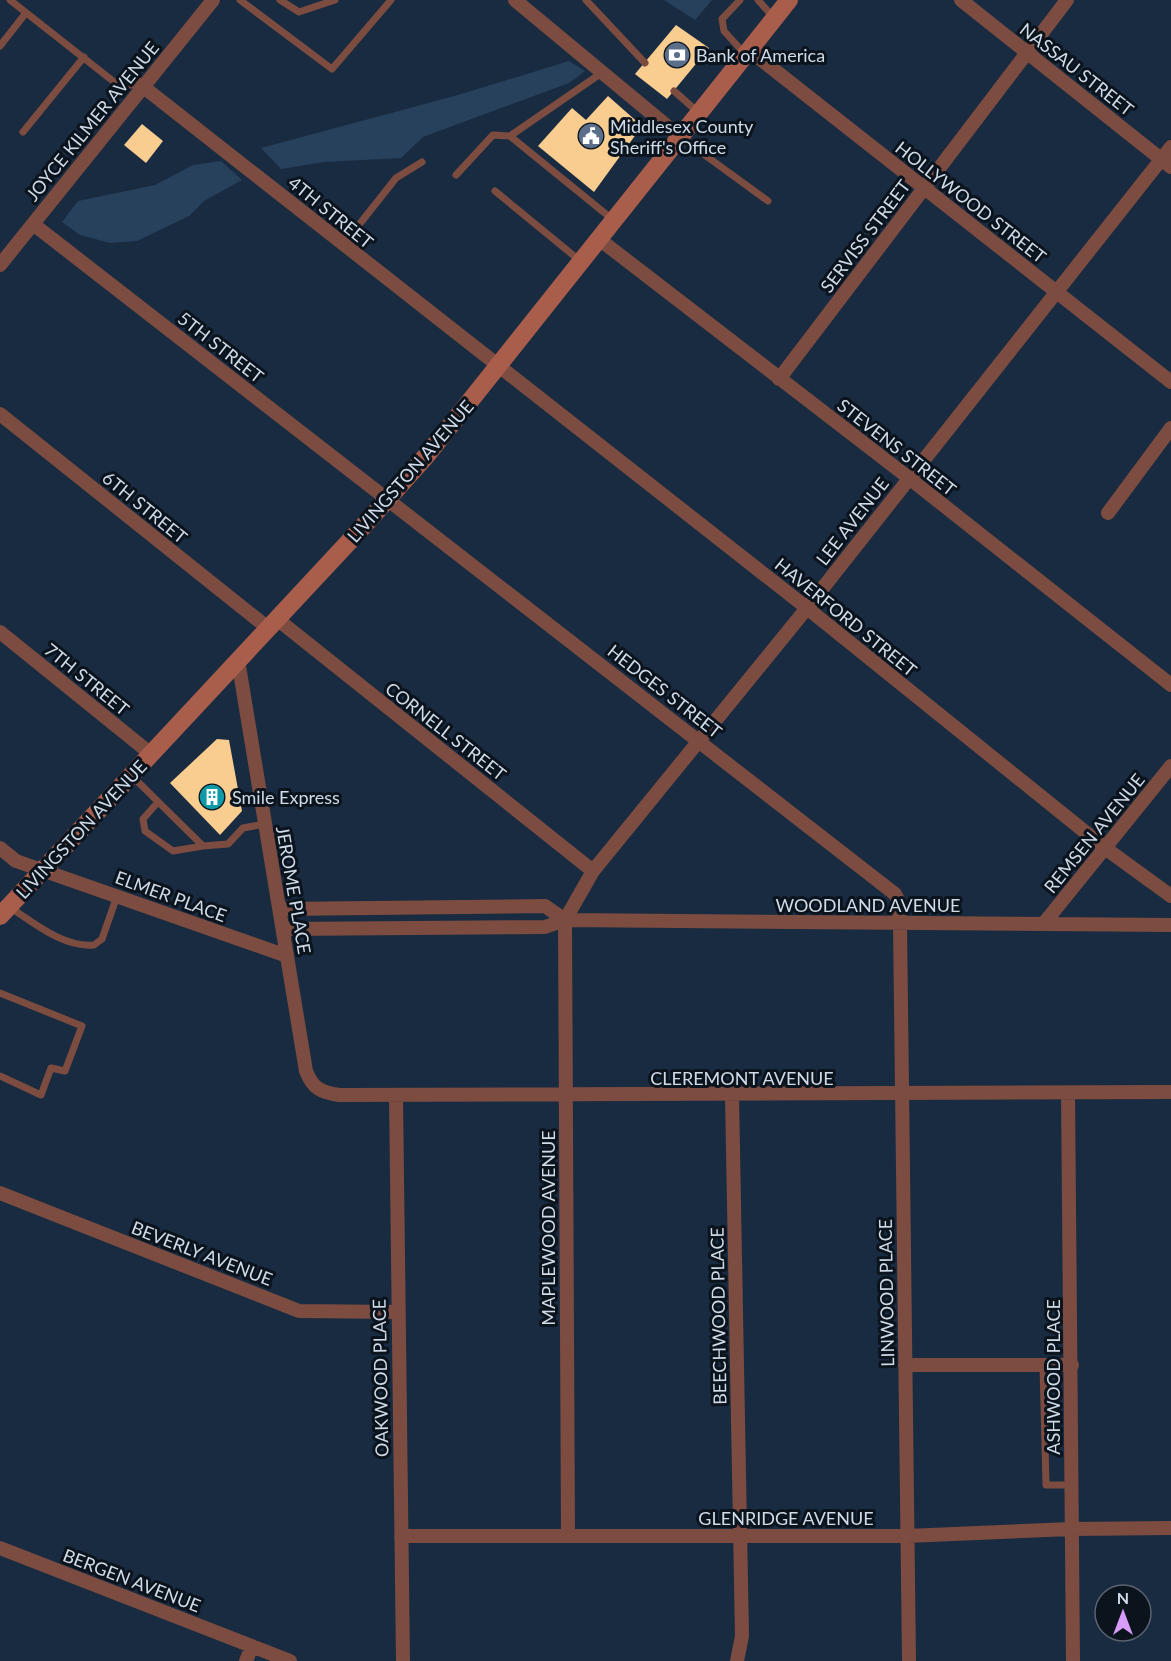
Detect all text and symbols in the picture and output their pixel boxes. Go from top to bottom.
street label: NASSAU STREET [1016,18,1138,120]
street label: JOYCE KILMER AVENUE [21,37,163,205]
bank icon: Bank of America [662,40,692,70]
place label: Bank of America [696,44,825,66]
place label: Middlesex County Sheriff's Office [610,115,754,158]
public building icon: Middlesex County Sheriff's Office [576,121,606,151]
street label: HOLLYWOOD STREET [891,136,1051,268]
street label: 4TH STREET [284,171,378,253]
street label: SERVISS STREET [815,175,915,297]
street label: 5TH STREET [174,307,268,387]
street label: STEVENS STREET [833,394,961,500]
street label: LIVINGSTON AVENUE [342,395,478,547]
street label: 6TH STREET [98,466,192,548]
street label: LEE AVENUE [811,473,893,569]
street label: HAVERFORD STREET [771,553,922,681]
street label: 7TH STREET [40,638,134,720]
street label: HEDGES STREET [604,640,727,743]
street label: CORNELL STREET [381,677,511,785]
street label: LIVINGSTON AVENUE [11,755,151,903]
street label: REMSEN AVENUE [1039,769,1149,897]
building icon: Smile Express [197,782,227,812]
place label: Smile Express [232,786,340,808]
street label: JEROME PLACE [272,824,316,956]
street label: ELMER PLACE [112,866,230,926]
street label: WOODLAND AVENUE [775,894,961,916]
street label: CLEREMONT AVENUE [650,1067,834,1089]
street label: MAPLEWOOD AVENUE [537,1130,559,1326]
street label: BEVERLY AVENUE [128,1216,276,1290]
street label: LINWOOD PLACE [874,1219,898,1367]
street label: BEECHWOOD PLACE [705,1227,731,1405]
street label: OAKWOOD PLACE [368,1299,392,1457]
street label: ASHWOOD PLACE [1042,1299,1064,1455]
street label: GLENRIDGE AVENUE [698,1507,874,1529]
street label: BERGEN AVENUE [60,1544,204,1616]
north arrow [1093,1583,1153,1643]
text: N [1117,1588,1129,1607]

